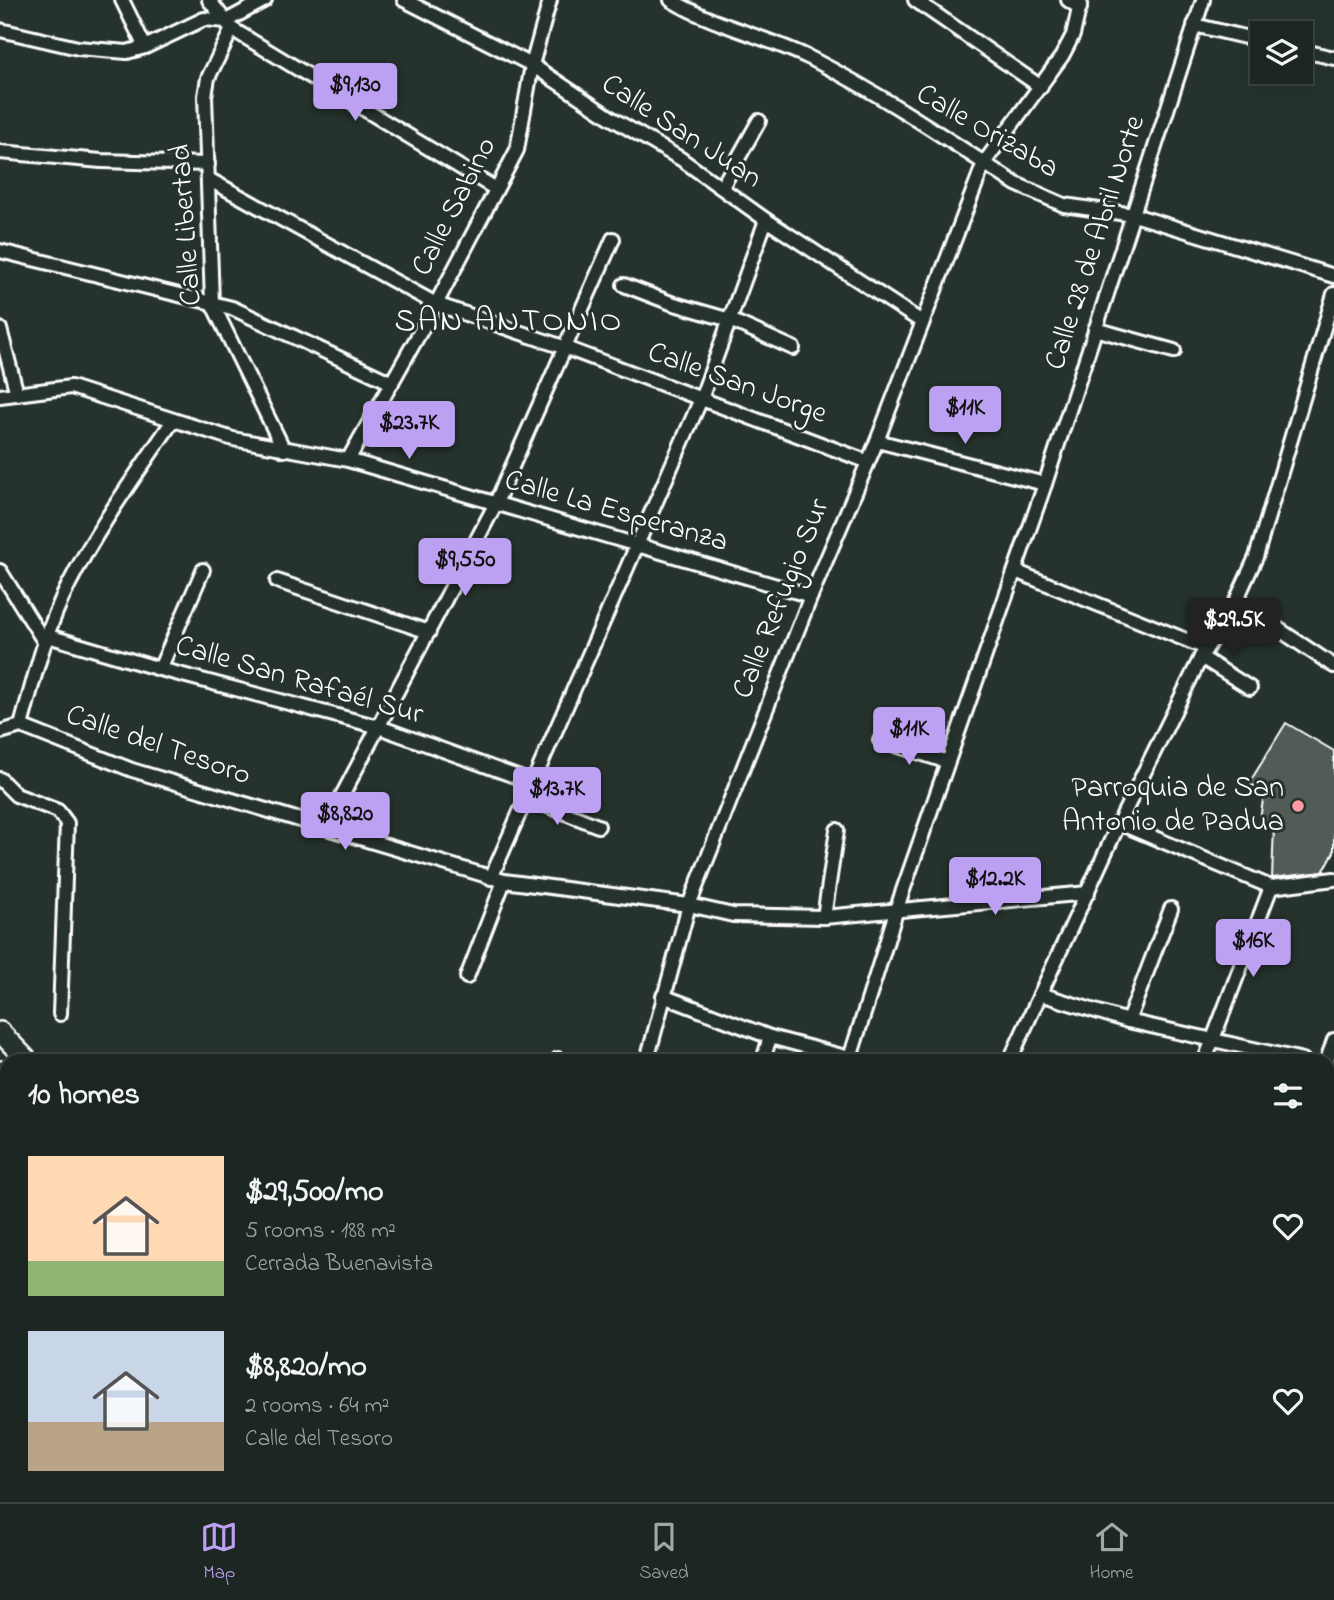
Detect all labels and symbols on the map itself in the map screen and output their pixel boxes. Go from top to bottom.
street label: Calle San Juan [592,63,770,201]
pin: $9,130 [298,64,412,123]
street label: Calle Orizaba [907,73,1067,191]
street label: Calle 28 de Abril Norte [1034,109,1158,376]
street label: Calle Sabino [401,130,509,284]
street label: Calle Libertad [159,143,215,307]
district label: SAN ANTONIO [395,298,623,346]
street label: Calle San Jorge [641,331,833,437]
pin: $11K [924,386,1006,446]
pin: $23.7K [352,402,466,461]
street label: Calle La Esperanza [499,459,733,565]
street label: Calle Refugio Sur [722,492,842,706]
pin: $9,550 [408,538,522,598]
pin: $29.5K [1177,598,1291,658]
street label: Calle San Rafaél Sur [170,625,429,738]
street label: Calle del Tesoro [60,694,256,798]
pin: $11K [868,708,950,767]
place label: Parroquia de San Antonio de Padua [1062,767,1284,845]
pin: $13.7K [500,768,614,827]
pin: $8,820 [288,792,402,852]
marker: Parroquia de San Antonio de Padua [1290,798,1306,814]
pin: $12.2K [938,858,1052,917]
pin: $16K [1212,920,1294,979]

